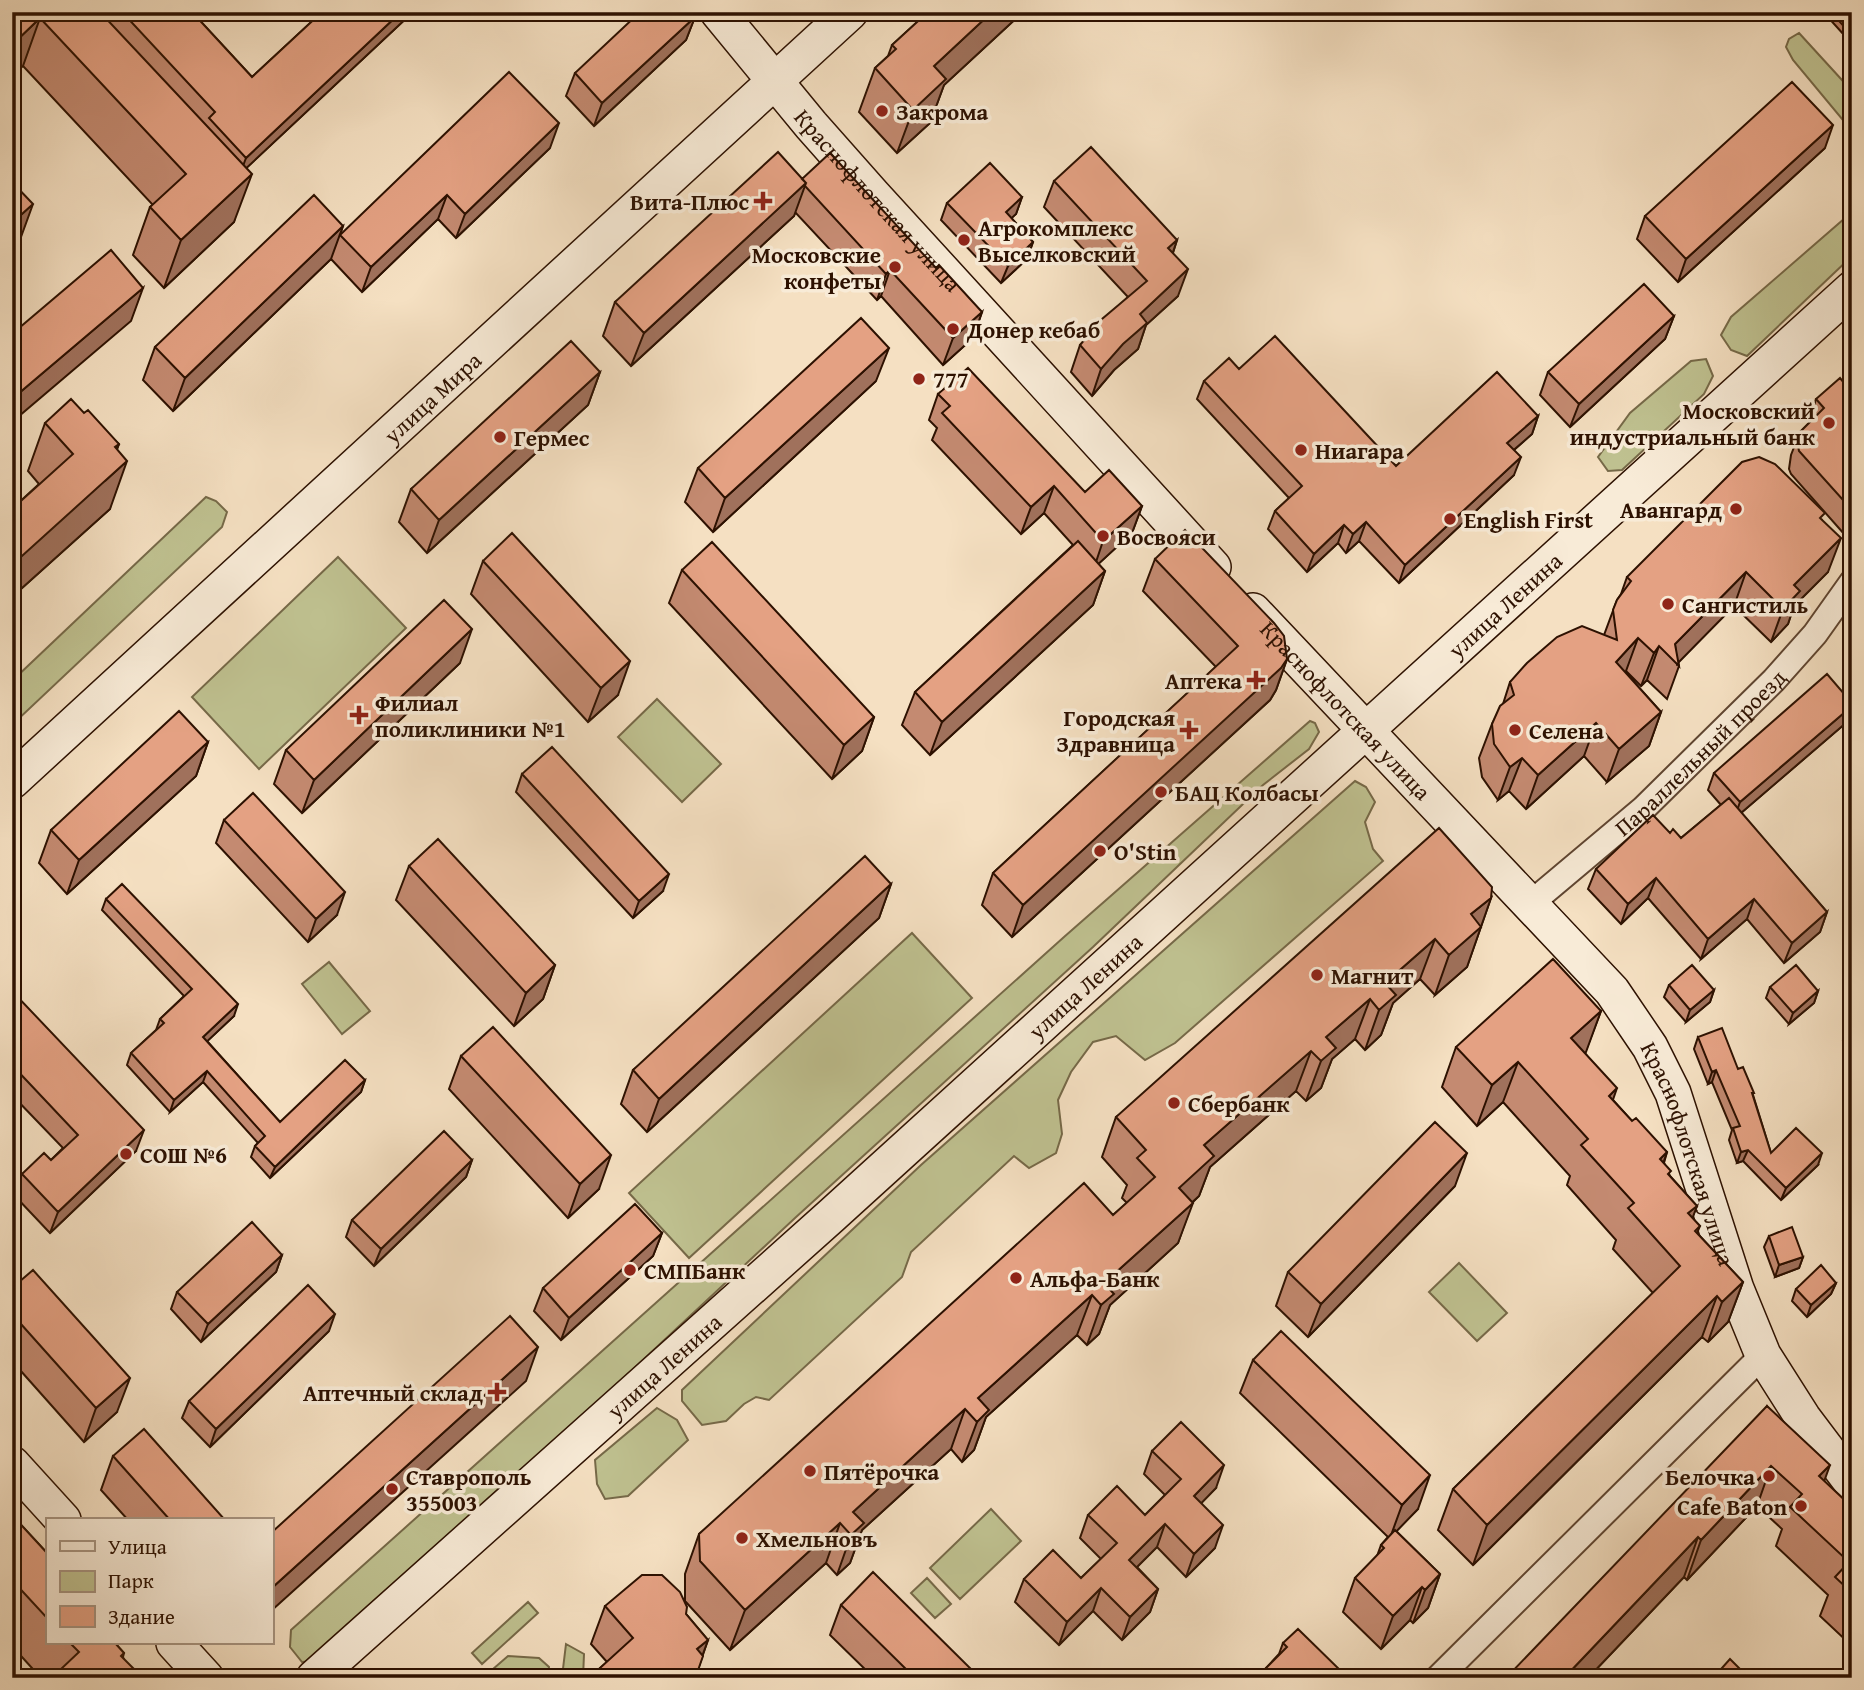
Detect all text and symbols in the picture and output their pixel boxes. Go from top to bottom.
place label: Закрома [896,95,989,128]
street label: Краснофлотская улица [787,101,970,298]
marker: Закрома [874,103,890,119]
place label: Вита-Плюс [630,185,749,218]
marker: Вита-Плюс [755,193,771,209]
place label: Агрокомплекс Выселковский [978,211,1136,270]
marker: Агрокомплекс Выселковский [956,232,972,248]
place label: Московские конфеты [752,238,881,297]
marker: Московские конфеты [887,259,903,275]
place label: Донер кебаб [966,313,1100,346]
marker: Донер кебаб [945,321,961,337]
street label: улица Мира [375,343,488,451]
place label: 777 [933,363,969,396]
marker: 777 [911,371,927,387]
place label: Московский индустриальный банк [1570,394,1816,453]
marker: Московский индустриальный банк [1821,415,1837,431]
place label: Гермес [514,421,590,454]
marker: Гермес [492,429,508,445]
place label: Ниагара [1315,434,1404,467]
marker: Ниагара [1293,442,1309,458]
place label: Авангард [1620,493,1722,526]
marker: Авангард [1728,501,1744,517]
place label: English First [1464,503,1593,536]
marker: English First [1442,511,1458,527]
place label: Восвояси [1117,520,1216,553]
marker: Восвояси [1095,528,1111,544]
street label: улица Ленина [1439,544,1569,666]
place label: Сангистиль [1682,588,1808,621]
marker: Сангистиль [1660,596,1676,612]
street label: Краснофлотская улица [1253,613,1439,807]
street label: Параллельный проезд [1607,661,1793,843]
place label: Аптека [1165,664,1242,697]
marker: Аптека [1248,672,1264,688]
place label: Филиал поликлиники №1 [375,686,566,745]
place label: Городская Здравница [1056,701,1175,760]
marker: Филиал поликлиники №1 [349,705,369,725]
place label: Селена [1529,714,1604,747]
marker: Городская Здравница [1181,722,1197,738]
marker: Селена [1507,722,1523,738]
place label: БАЦ Колбасы [1175,776,1319,809]
marker: БАЦ Колбасы [1153,784,1169,800]
place label: O'Stin [1114,835,1177,868]
marker: O'Stin [1092,843,1108,859]
street label: улица Ленина [1020,925,1149,1047]
place label: Магнит [1331,959,1414,992]
marker: Магнит [1309,967,1325,983]
street label: Краснофлотская улица [1633,1036,1744,1270]
place label: Сбербанк [1188,1087,1290,1120]
marker: Сбербанк [1166,1095,1182,1111]
place label: СОШ №6 [140,1138,227,1171]
marker: СОШ №6 [118,1146,134,1162]
place label: СМПБанк [644,1254,746,1287]
marker: СМПБанк [622,1262,638,1278]
place label: Альфа-Банк [1030,1262,1160,1295]
marker: Альфа-Банк [1008,1270,1024,1286]
street label: улица Ленина [598,1305,728,1426]
place label: Аптечный склад [303,1376,483,1409]
marker: Аптечный склад [489,1384,505,1400]
place label: Пятёрочка [824,1455,940,1488]
place label: Ставрополь 355003 [406,1460,532,1519]
place label: Белочка [1665,1460,1755,1493]
marker: Пятёрочка [802,1463,818,1479]
marker: Белочка [1761,1468,1777,1484]
marker: Ставрополь 355003 [384,1481,400,1497]
place label: Cafe Baton [1677,1490,1787,1523]
marker: Cafe Baton [1793,1498,1809,1514]
legend [46,1518,273,1644]
place label: Хмельновъ [756,1522,877,1555]
marker: Хмельновъ [734,1530,750,1546]
text: Улица [108,1531,167,1562]
text: Парк [108,1565,154,1596]
text: Здание [108,1601,175,1632]

